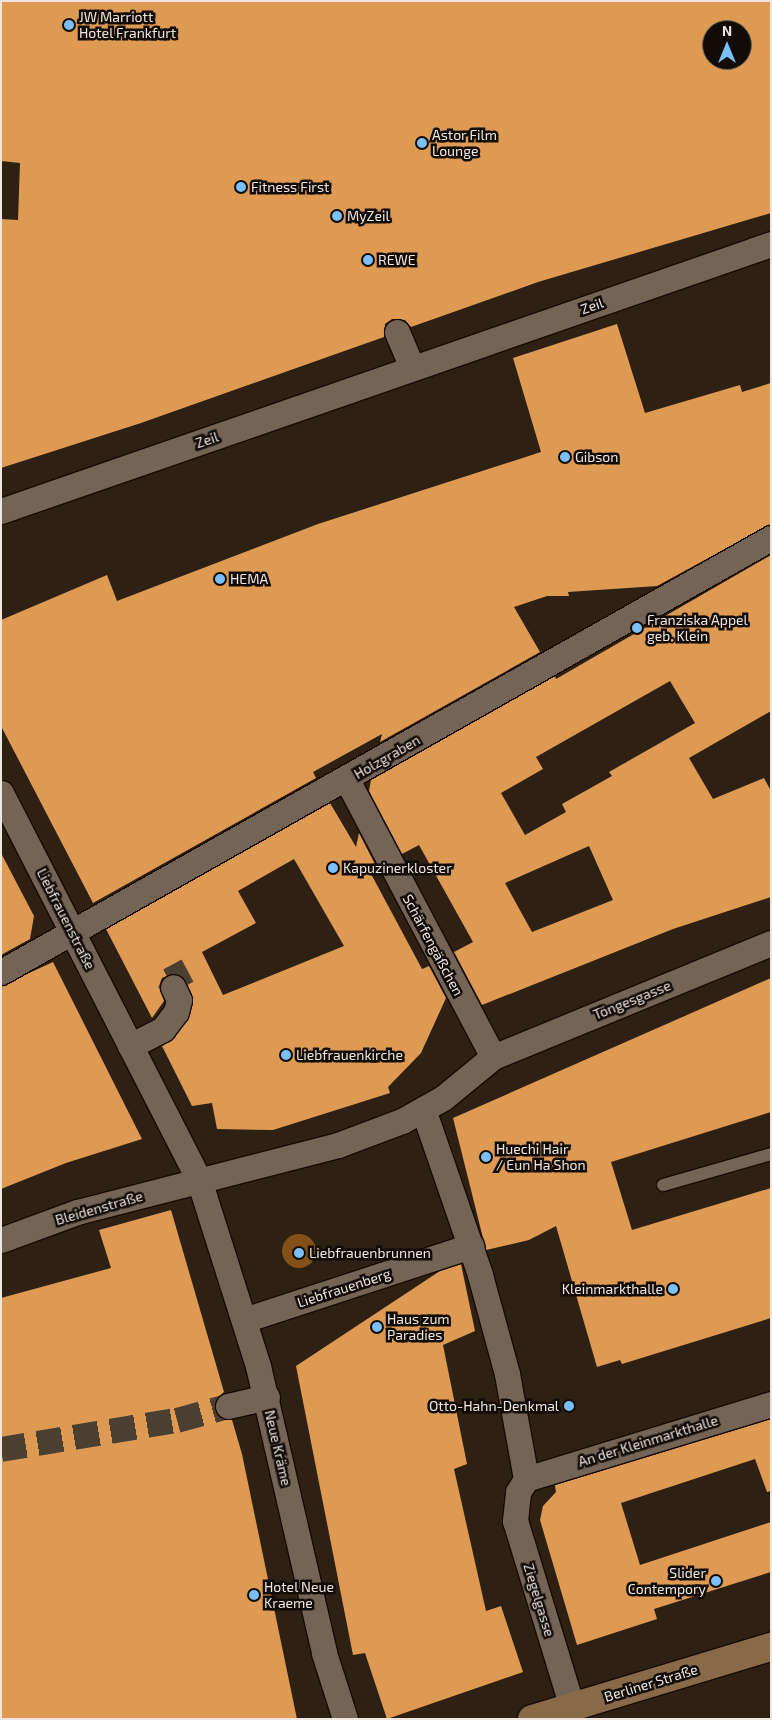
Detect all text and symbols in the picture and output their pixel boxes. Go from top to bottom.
place label: JW Marriott Hotel Frankfurt [79,9,177,41]
marker: JW Marriott Hotel Frankfurt [63,19,75,31]
north arrow [702,20,752,70]
text: N [722,22,732,39]
place label: Astor Film Lounge [432,127,497,160]
marker: Astor Film Lounge [416,137,428,149]
place label: Fitness First [251,179,329,195]
marker: Fitness First [235,181,247,193]
place label: MyZeil [347,208,390,224]
marker: MyZeil [331,210,343,222]
place label: REWE [378,252,416,268]
marker: REWE [362,254,374,266]
street label: Zeil [578,294,606,318]
street label: Zeil [193,428,221,452]
place label: Gibson [575,449,618,465]
marker: Gibson [559,451,571,463]
place label: HEMA [230,571,268,587]
marker: HEMA [214,573,226,585]
place label: Franziska Appel geb. Klein [647,612,748,644]
marker: Franziska Appel geb. Klein [631,622,643,634]
street label: Holzgraben [351,731,423,783]
place label: Kapuzinerkloster [343,860,452,876]
marker: Kapuzinerkloster [327,862,339,874]
street label: Liebfrauenstraße [33,866,99,972]
street label: Schärfengäßchen [399,891,467,999]
street label: Töngesgasse [591,977,673,1023]
place label: Liebfrauenkirche [296,1047,403,1063]
marker: Liebfrauenkirche [280,1049,292,1061]
place label: Huechi Hair / Eun Ha Shon [496,1141,586,1174]
marker: Huechi Hair / Eun Ha Shon [480,1151,492,1163]
street label: Bleidenstraße [53,1187,145,1229]
place label: Liebfrauenbrunnen [309,1245,431,1261]
marker: Liebfrauenbrunnen [293,1247,305,1259]
street label: Liebfrauenberg [295,1265,393,1311]
place label: Kleinmarkthalle [562,1281,663,1297]
marker: Kleinmarkthalle [667,1283,679,1295]
place label: Haus zum Paradies [387,1311,450,1344]
marker: Haus zum Paradies [371,1321,383,1333]
place label: Otto-Hahn-Denkmal [429,1398,559,1414]
marker: Otto-Hahn-Denkmal [563,1400,575,1412]
street label: Neue Kräme [261,1408,295,1488]
street label: An der Kleinmarkthalle [576,1412,720,1470]
street label: Ziegelgasse [520,1561,558,1639]
place label: Slider Contempory [628,1565,706,1598]
marker: Slider Contempory [710,1575,722,1587]
place label: Hotel Neue Kraeme [264,1579,334,1611]
marker: Hotel Neue Kraeme [248,1589,260,1601]
street label: Berliner Straße [602,1661,700,1705]

